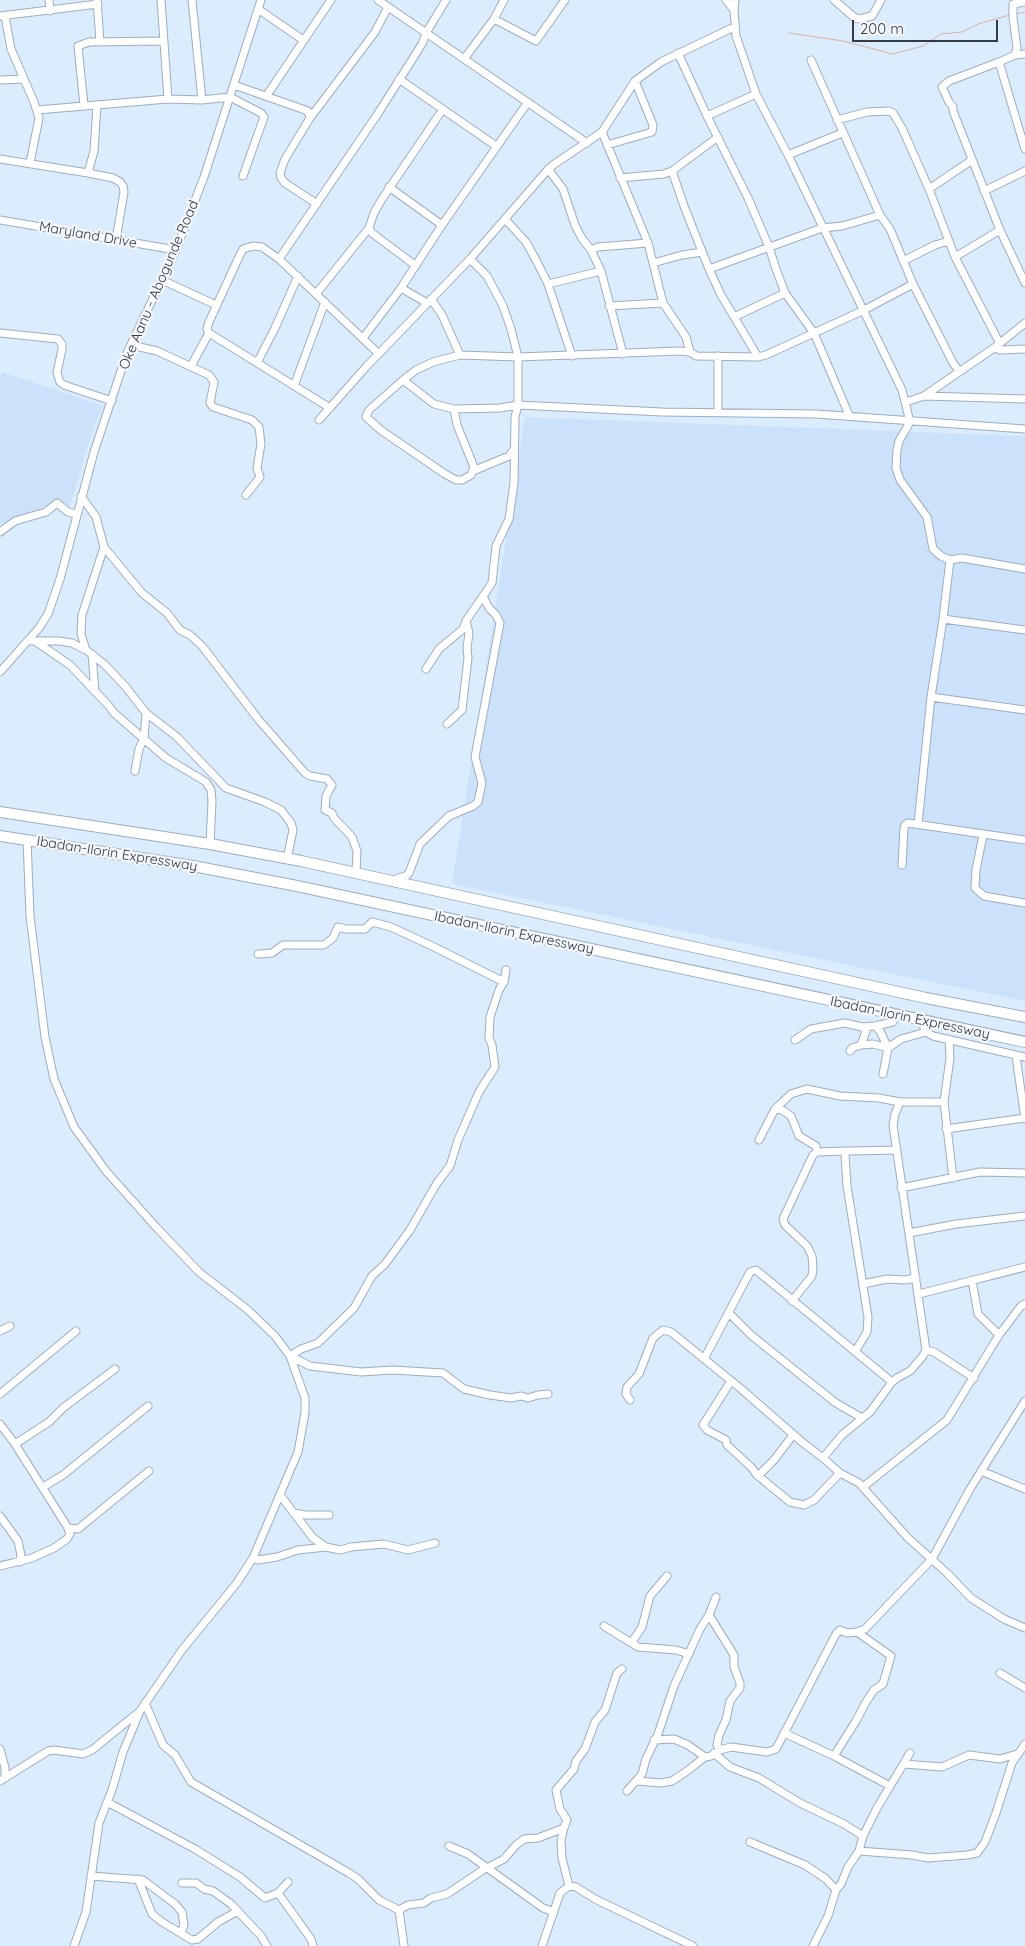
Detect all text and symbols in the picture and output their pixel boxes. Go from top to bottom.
scale bar [855,10,1001,42]
text: 200 m [860,19,904,38]
street label: Oke Aanu - Abogunde Road [116,198,202,372]
street label: Maryland Drive [38,218,138,252]
street label: Ibadan-Ilorin Expressway [35,833,199,875]
street label: Ibadan-Ilorin Expressway [433,908,595,958]
street label: Ibadan-Ilorin Expressway [829,993,991,1043]

